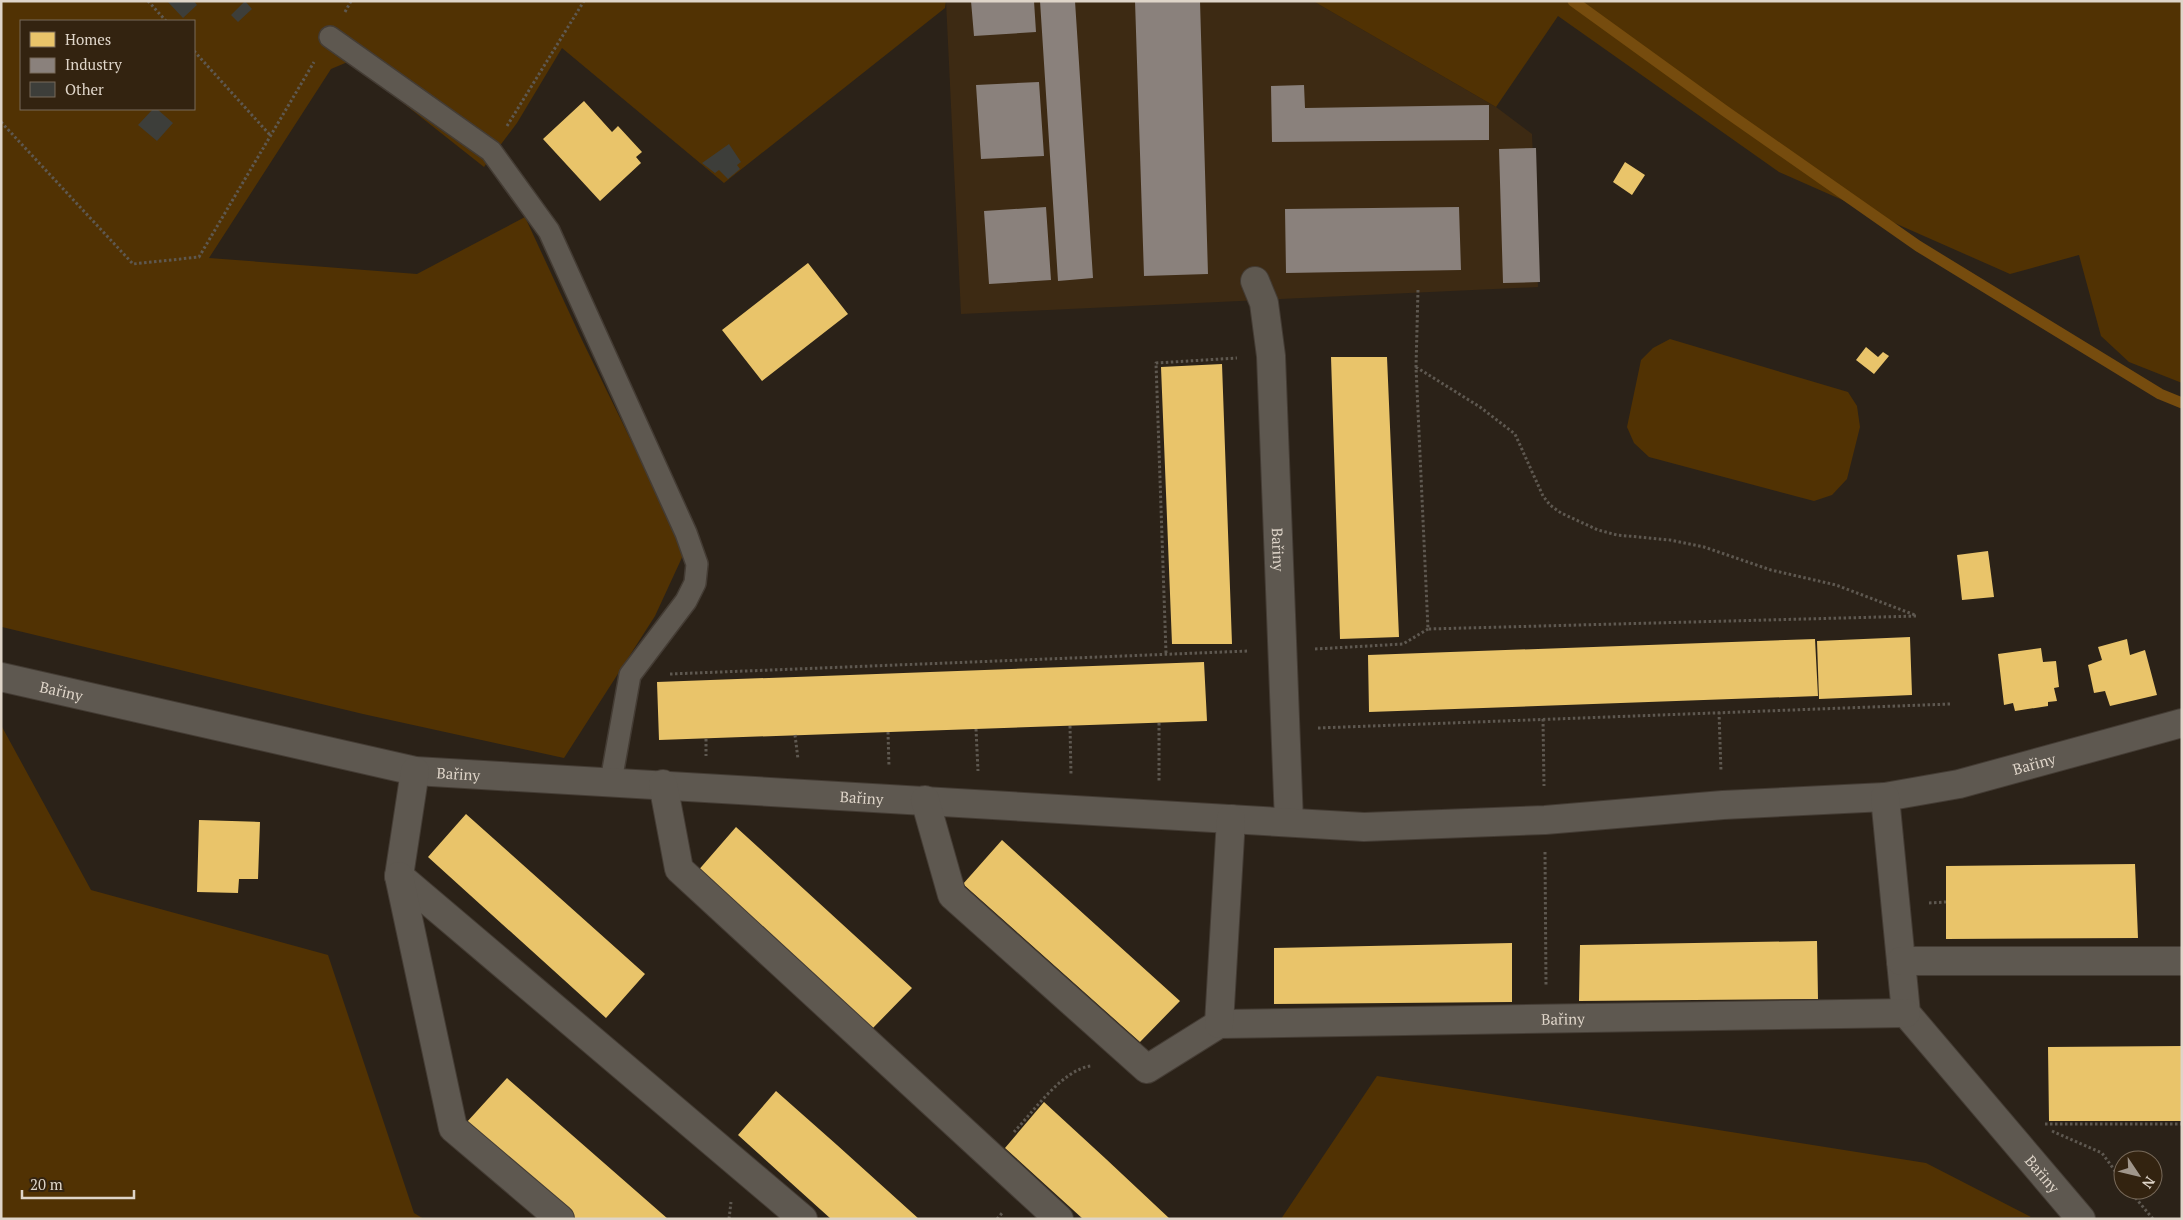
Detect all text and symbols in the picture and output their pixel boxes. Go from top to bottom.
legend [20,20,195,110]
text: Homes [65,29,111,49]
text: Industry [65,54,122,74]
text: Other [65,79,104,99]
street label: Bařiny [1268,527,1289,572]
street label: Bařiny [38,676,85,705]
street label: Bařiny [2010,748,2058,779]
street label: Bařiny [436,762,481,785]
street label: Bařiny [839,786,884,809]
street label: Bařiny [1541,1008,1585,1029]
north arrow [2113,1150,2163,1200]
street label: Bařiny [2021,1151,2065,1197]
scale bar [22,1168,135,1200]
text: N [2138,1173,2160,1193]
text: 20 m [30,1174,63,1194]

